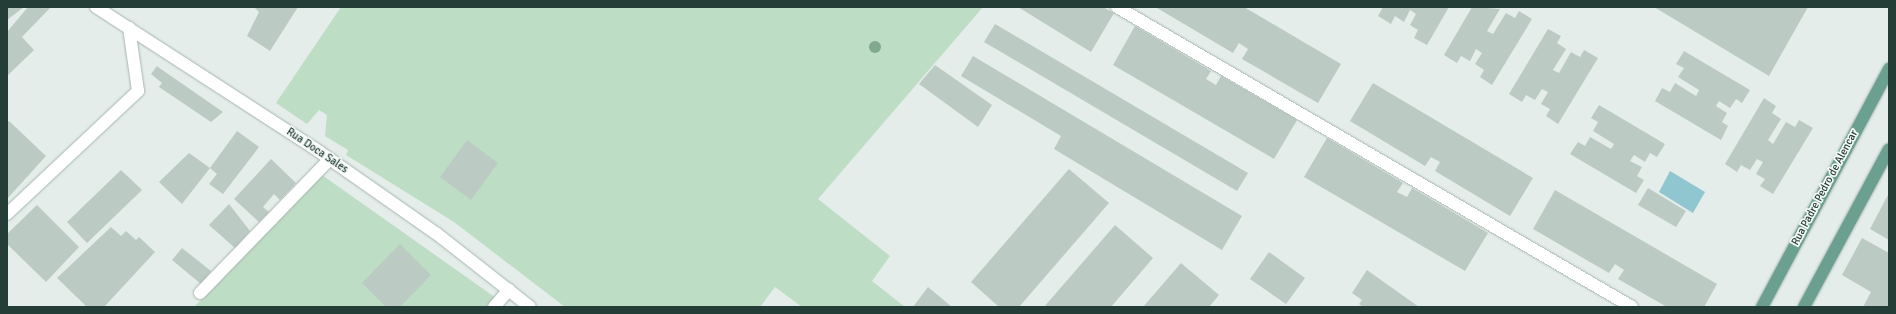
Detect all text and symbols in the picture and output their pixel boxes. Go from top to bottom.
street label: Rua Doca Sales [284,126,350,176]
street label: Rua Padre Pedro de Alencar [1789,128,1861,248]

